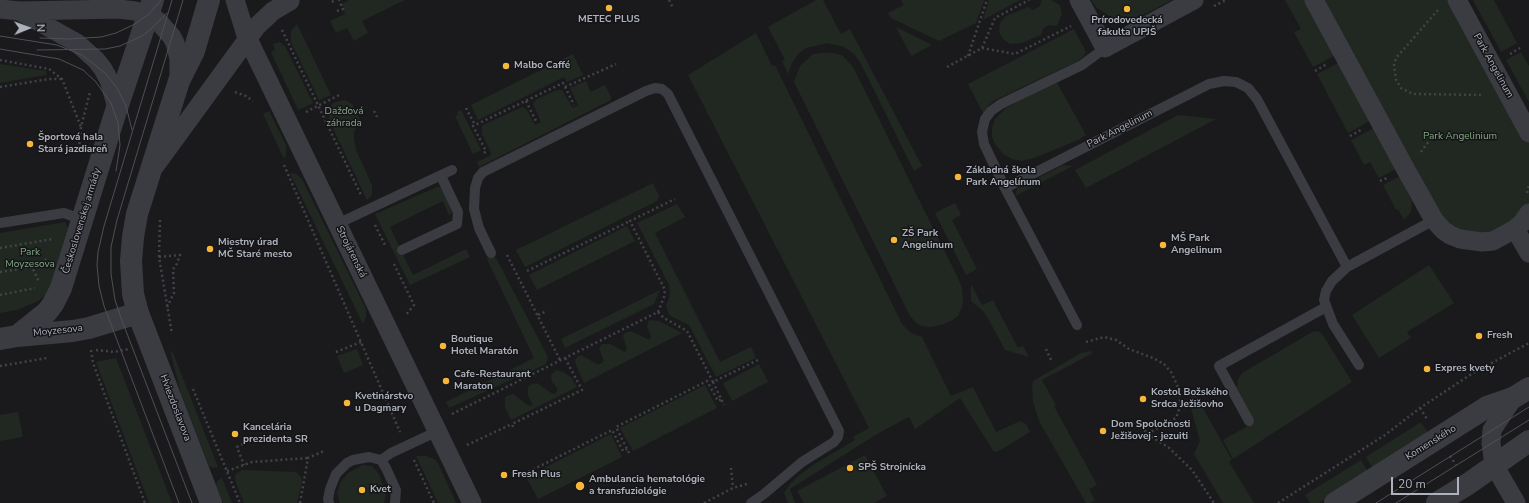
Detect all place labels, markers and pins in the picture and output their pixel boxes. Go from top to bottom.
marker: METEC PLUS [604,3,614,13]
marker: Prírodovedecká fakulta UPJŠ [1122,4,1132,14]
place label: METEC PLUS [578,14,640,26]
place label: Prírodovedecká fakulta UPJŠ [1091,15,1163,38]
place label: Malbo Caffé [514,60,570,72]
marker: Malbo Caffé [501,61,511,71]
place label: Športová hala Stará jazdiareň [38,132,107,156]
marker: Športová hala Stará jazdiareň [25,139,35,149]
place label: Základná škola Park Angelínum [966,165,1041,188]
marker: Základná škola Park Angelínum [953,172,963,182]
place label: ZŠ Park Angelinum [902,228,953,252]
place label: MŠ Park Angelinum [1171,233,1222,256]
marker: ZŠ Park Angelinum [889,235,899,245]
place label: Miestny úrad MČ Staré mesto [218,237,292,260]
marker: MŠ Park Angelinum [1158,240,1168,250]
marker: Miestny úrad MČ Staré mesto [205,244,215,254]
place label: Fresh [1487,330,1513,342]
marker: Fresh [1474,331,1484,341]
place label: Boutique Hotel Maratón [451,334,518,358]
marker: Boutique Hotel Maratón [438,341,448,351]
place label: Expres kvety [1435,363,1494,375]
marker: Expres kvety [1422,364,1432,374]
place label: Cafe-Restaurant Maraton [454,369,531,392]
marker: Cafe-Restaurant Maraton [441,376,451,386]
place label: Kostol Božského Srdca Ježišovho [1151,387,1228,410]
place label: Kvetinárstvo u Dagmary [355,391,413,414]
marker: Kostol Božského Srdca Ježišovho [1138,394,1148,404]
marker: Kvetinárstvo u Dagmary [342,398,352,408]
place label: Dom Spoločnosti Ježišovej - jezuiti [1111,419,1190,442]
place label: Kancelária prezidenta SR [243,422,308,446]
marker: Dom Spoločnosti Ježišovej - jezuiti [1098,426,1108,436]
marker: Kancelária prezidenta SR [230,429,240,439]
place label: SPŠ Strojnícka [858,462,926,474]
marker: SPŠ Strojnícka [845,463,855,473]
place label: Fresh Plus [512,469,561,481]
marker: Fresh Plus [499,470,509,480]
place label: Ambulancia hematológie a transfuziológie [589,474,705,498]
marker: Ambulancia hematológie a transfuziológie [574,480,586,492]
place label: Kvet [370,484,391,496]
marker: Kvet [357,485,367,495]

